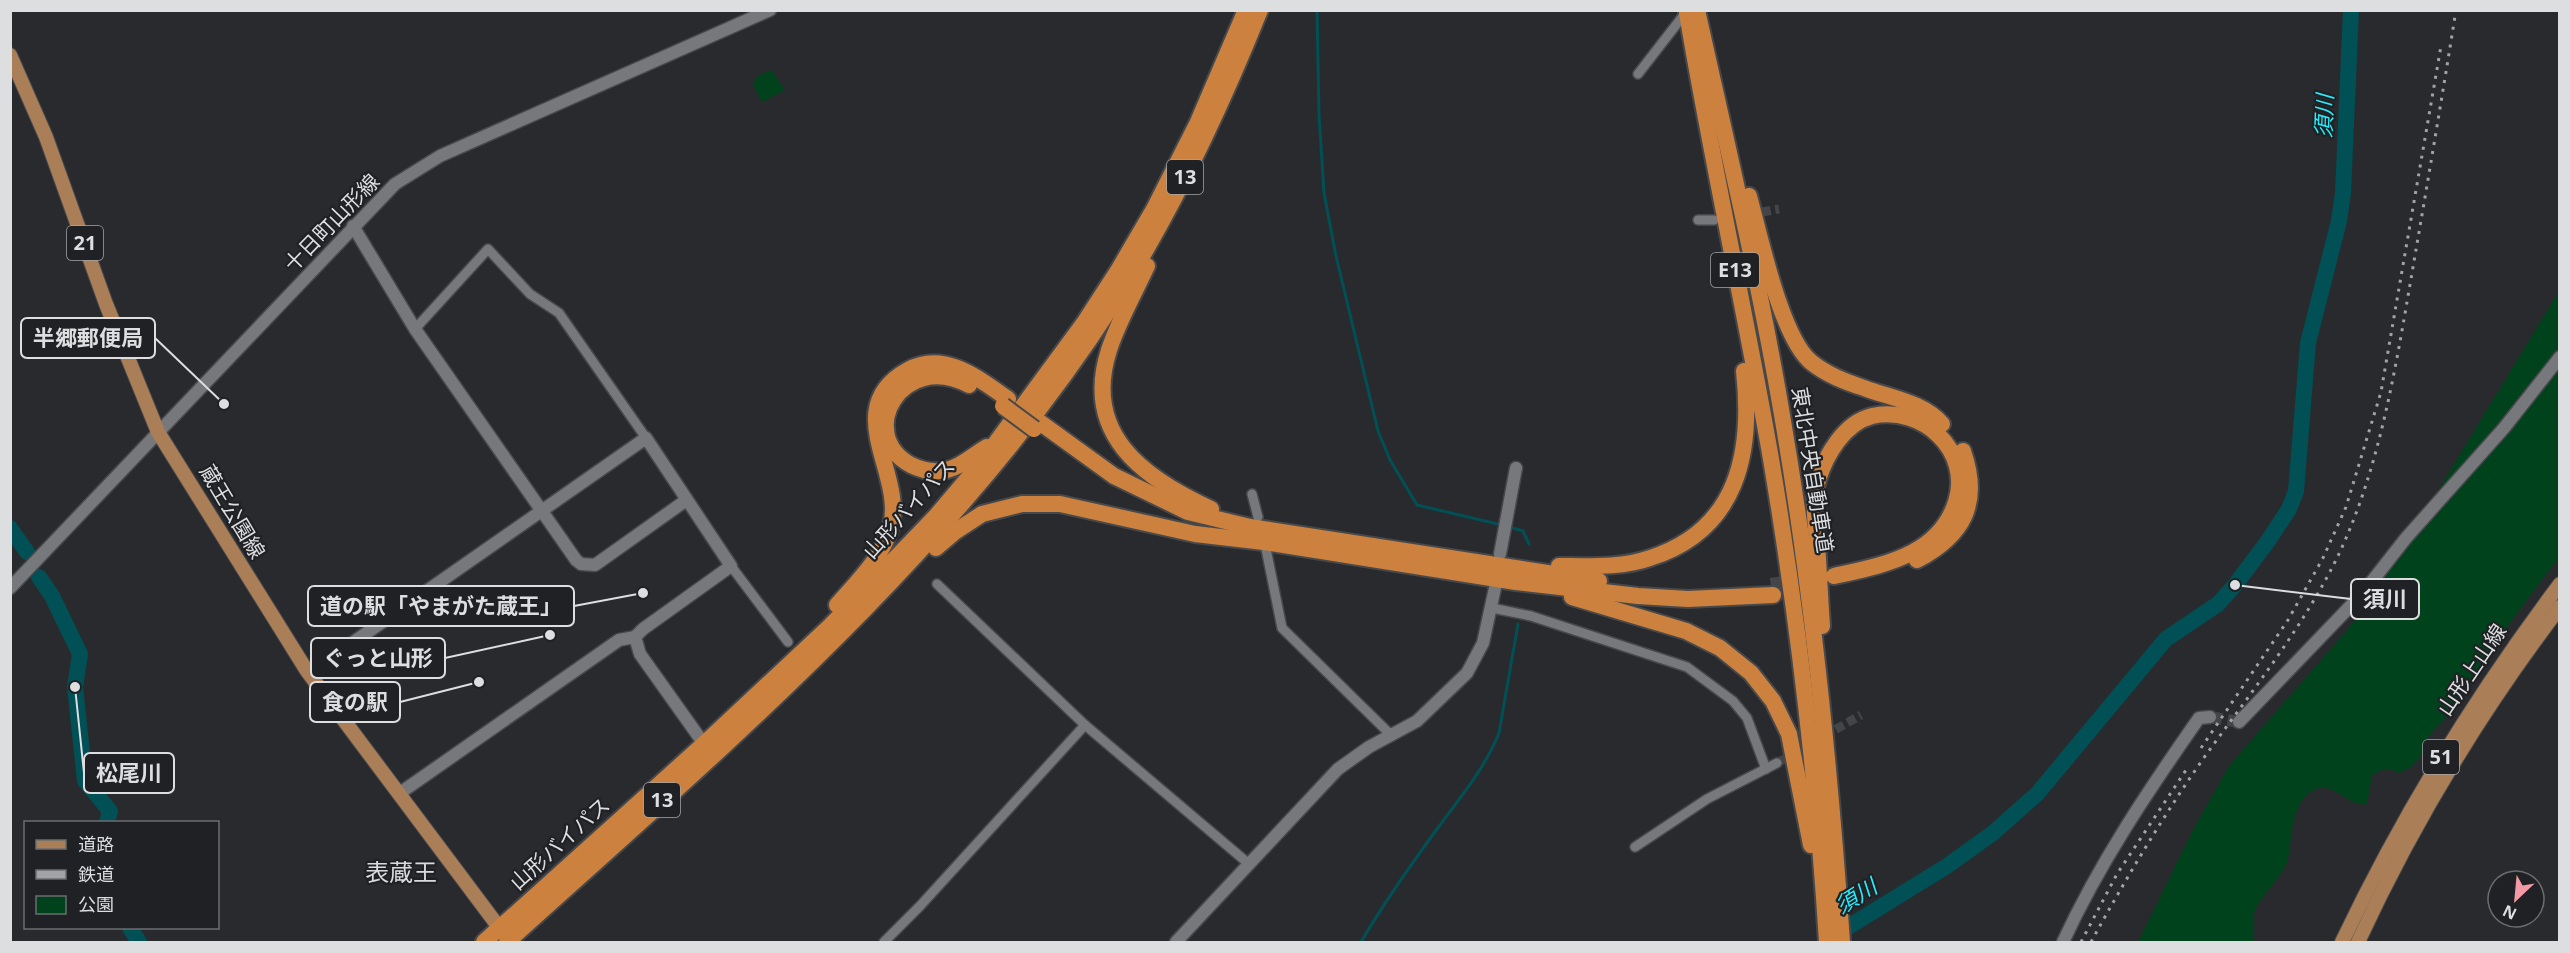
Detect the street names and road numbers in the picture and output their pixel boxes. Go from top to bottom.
road number: 13 [1167,160,1203,194]
street label: 十日町山形線 [277,167,385,277]
road number: 21 [67,226,103,260]
road number: E13 [1711,253,1759,287]
street label: 東北中央自動車道 [1786,385,1840,555]
street label: 山形バイパス [856,452,961,564]
street label: 蔵王公園線 [194,459,272,564]
street label: 山形上山線 [2430,618,2512,721]
road number: 51 [2423,740,2459,774]
road number: 13 [644,783,680,817]
street label: 山形バイパス [503,791,615,896]

